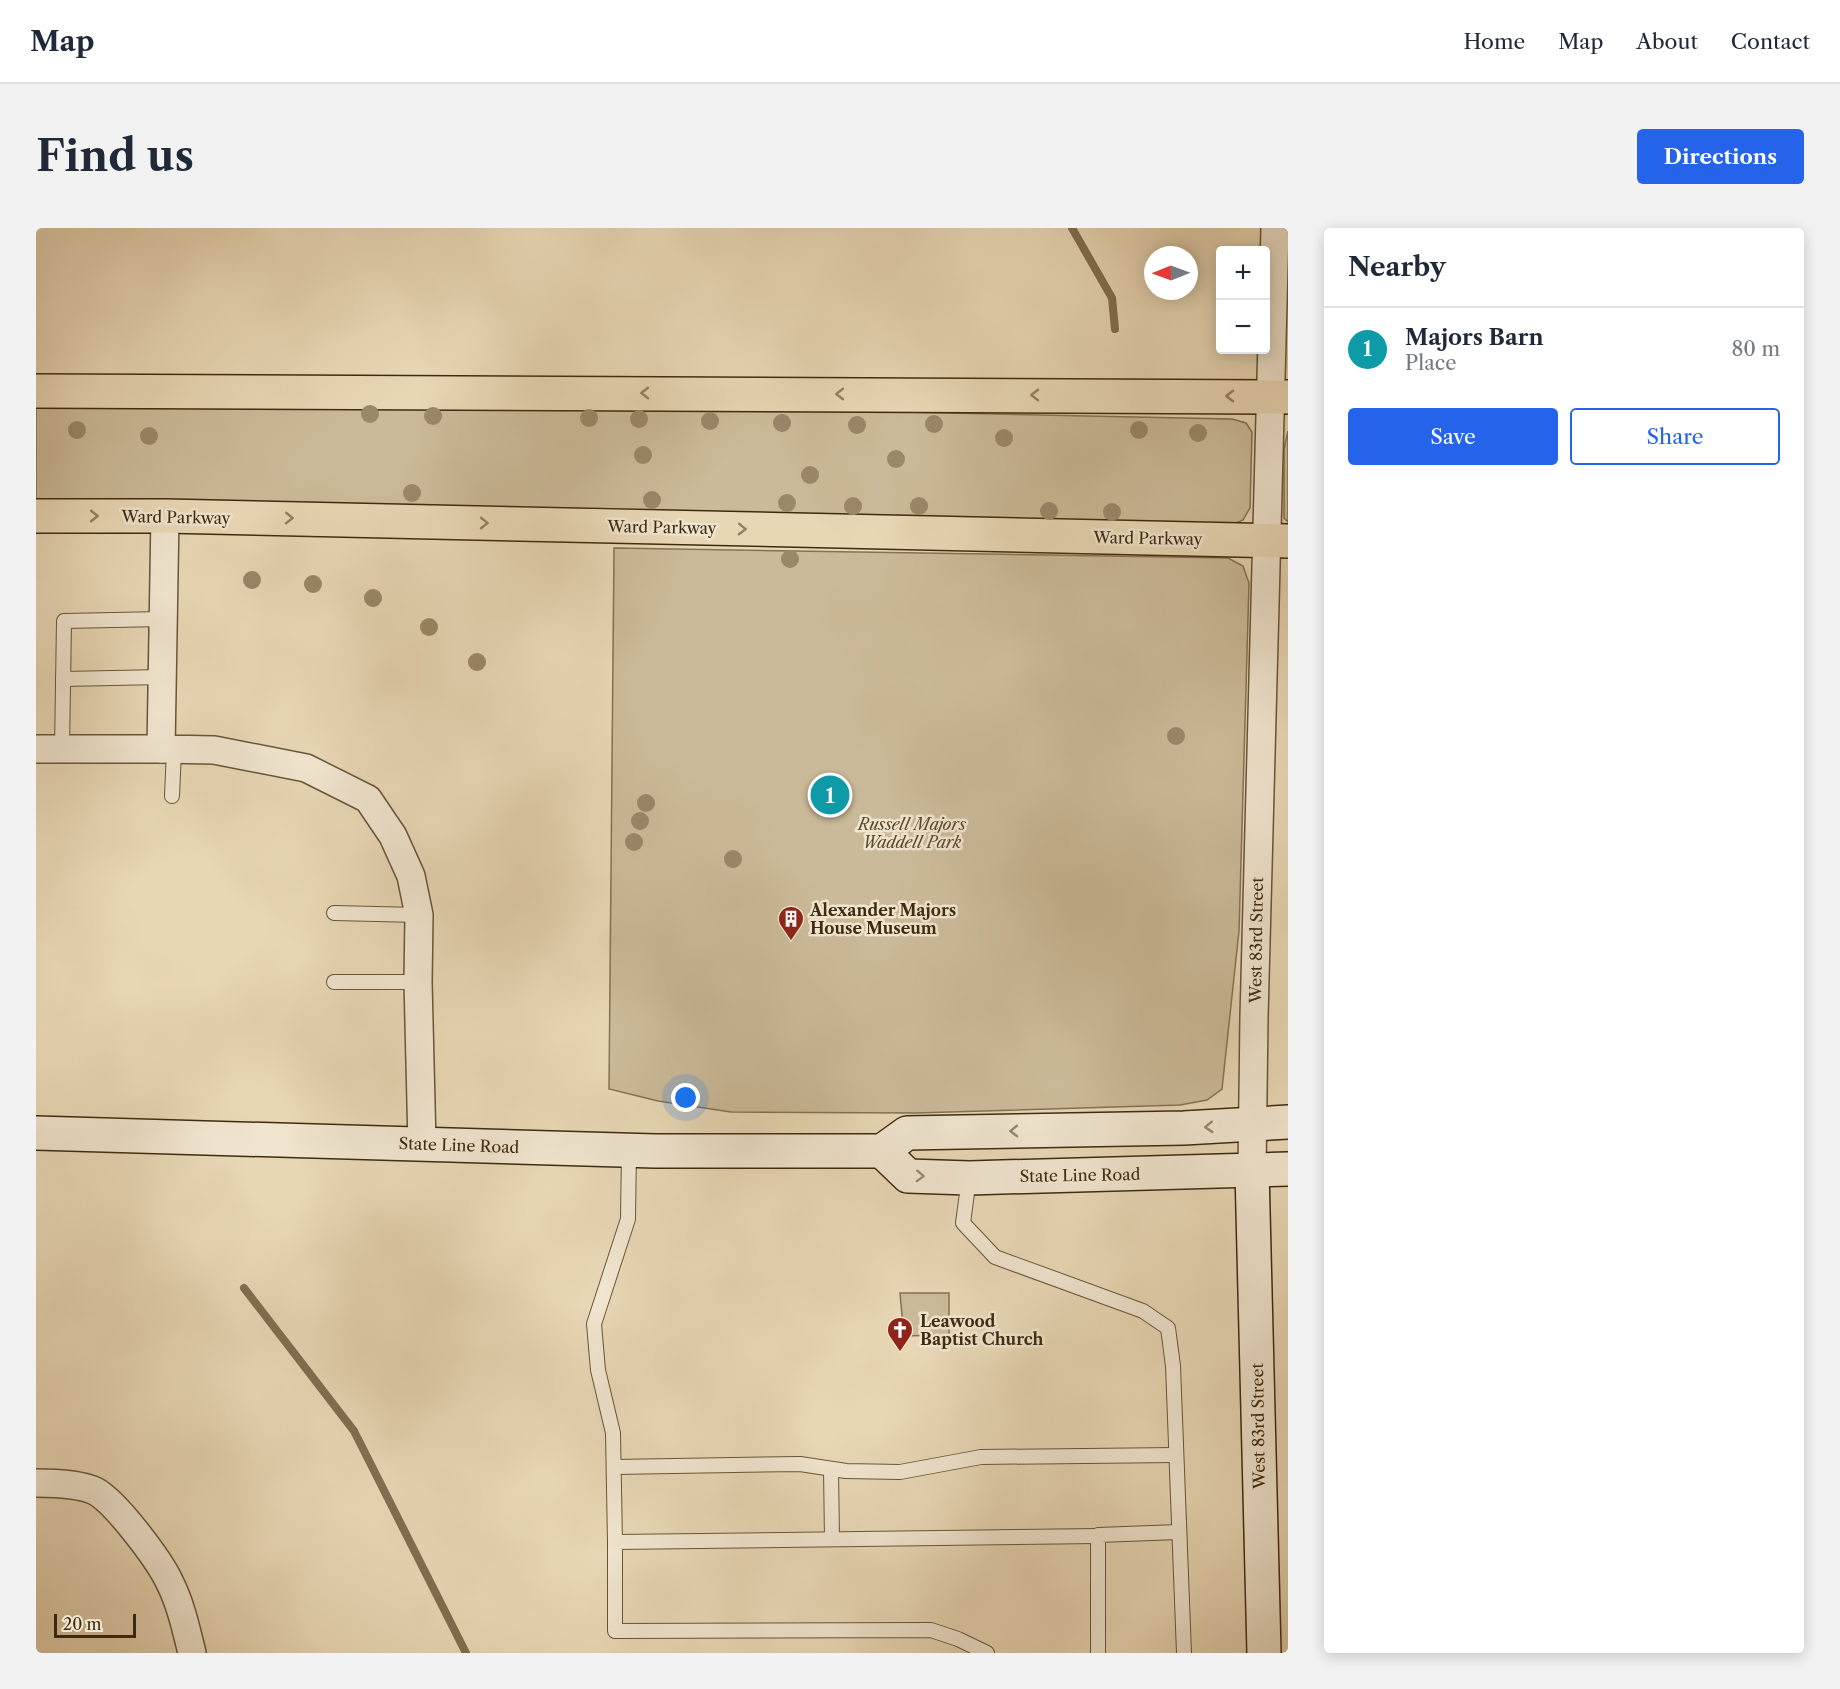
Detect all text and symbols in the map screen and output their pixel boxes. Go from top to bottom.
text: Map [30,24,94,58]
text: Home [1464,29,1525,54]
text: Map [1558,29,1603,54]
text: About [1636,29,1698,54]
text: Contact [1731,29,1810,54]
button: Directions [1637,129,1804,184]
text: Find us [36,130,194,182]
north arrow [1144,246,1198,300]
map controls [1216,246,1270,354]
button: + [1216,246,1270,300]
text: Nearby [1348,251,1446,283]
button: − [1216,300,1270,354]
text: Majors Barn [1405,324,1544,351]
text: 1 [1363,337,1372,361]
text: 80 m [1732,337,1780,361]
text: Place [1405,351,1456,375]
one-way arrow [640,387,649,399]
one-way arrow [835,388,844,400]
one-way arrow [1030,389,1039,401]
one-way arrow [1225,390,1234,402]
button: Save [1348,408,1558,465]
button: Share [1570,408,1780,465]
street label: Ward Parkway [120,506,232,528]
one-way arrow [90,510,99,522]
one-way arrow [285,512,294,525]
street label: Ward Parkway [606,516,718,538]
one-way arrow [480,517,489,529]
one-way arrow [738,522,747,535]
street label: Ward Parkway [1092,527,1204,549]
pin: 1 [810,772,850,818]
park label: Russell Majors Waddell Park [856,814,966,852]
street label: West 83rd Street [1245,876,1267,1004]
place label: Alexander Majors House Museum [809,900,956,938]
building icon: Alexander Majors House Museum [776,904,806,942]
your location [671,1083,700,1112]
one-way arrow [1204,1120,1213,1133]
one-way arrow [1009,1125,1018,1137]
street label: State Line Road [398,1133,520,1157]
street label: State Line Road [1019,1164,1141,1186]
one-way arrow [916,1170,925,1183]
place label: Leawood Baptist Church [920,1311,1044,1349]
church icon: Leawood Baptist Church [885,1315,915,1353]
street label: West 83rd Street [1247,1362,1269,1490]
scale bar [54,1611,136,1638]
text: 20 m [63,1614,102,1634]

